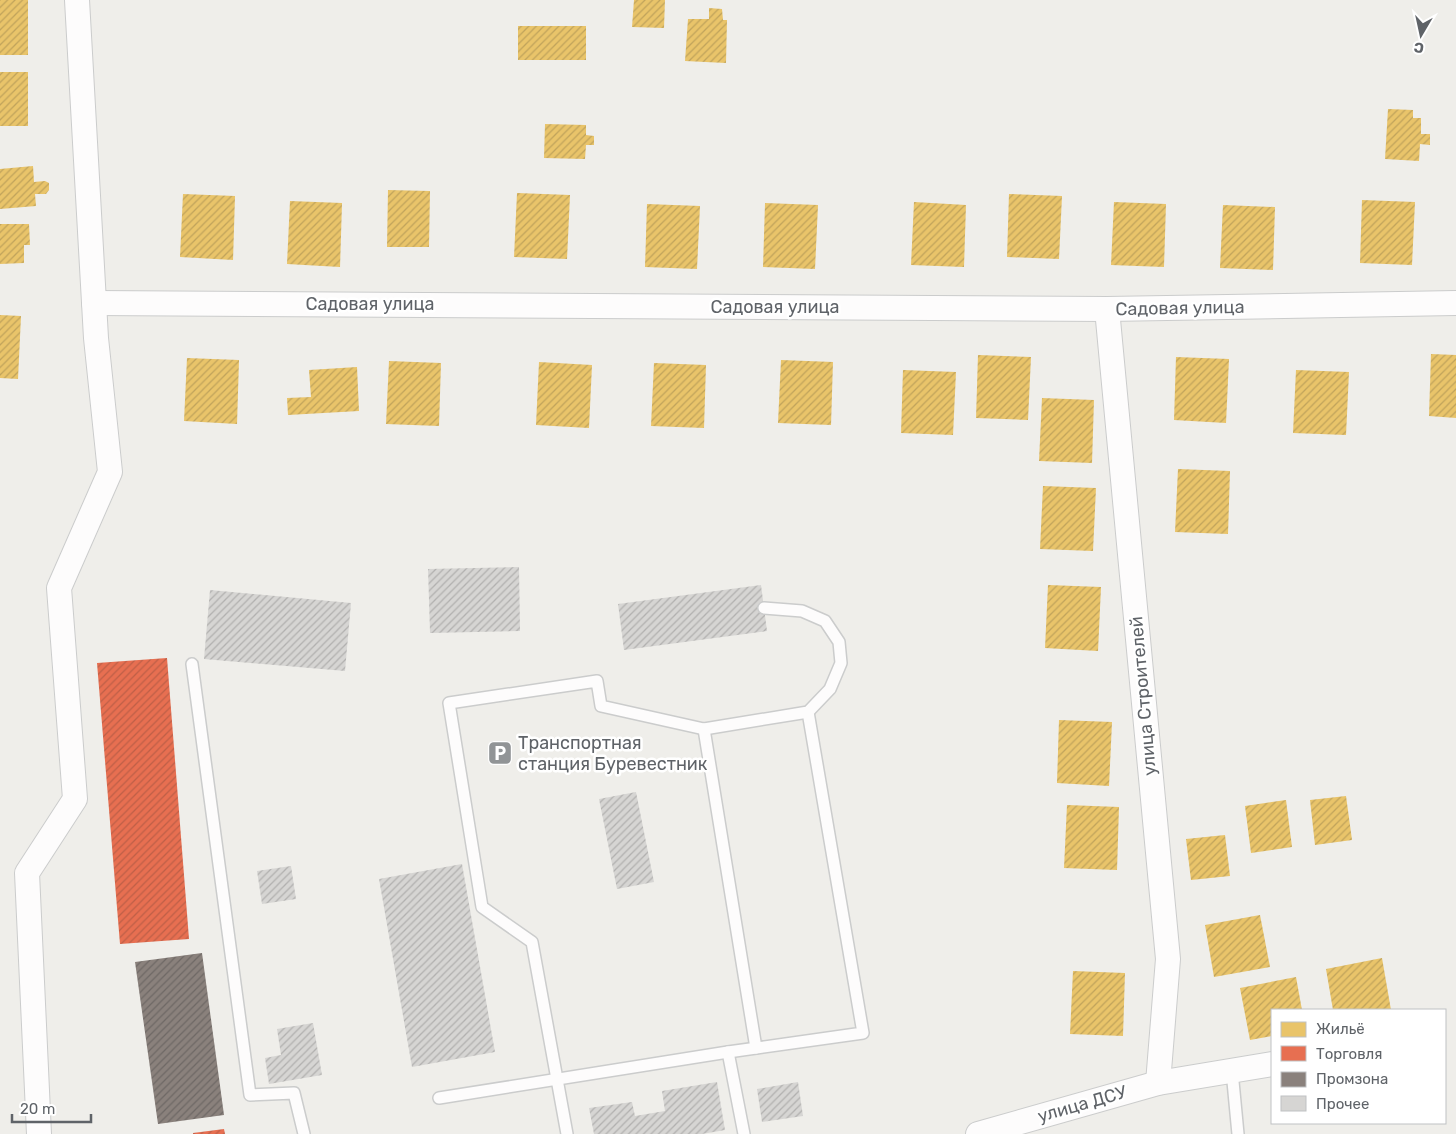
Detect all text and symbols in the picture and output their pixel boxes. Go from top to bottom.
north arrow [1396,10,1446,60]
text: С [1413,38,1425,57]
street label: Садовая улица [305,293,435,315]
street label: Садовая улица [710,296,840,318]
street label: Садовая улица [1115,296,1245,320]
street label: улица Строителей [1125,615,1161,777]
place label: Транспортная станция Буревестник [518,732,708,775]
parking icon: Транспортная станция Буревестник [487,740,513,766]
legend [1271,1009,1446,1124]
text: Жильё [1316,1020,1365,1038]
text: Торговля [1316,1045,1382,1063]
text: Промзона [1316,1070,1388,1088]
street label: улица ДСУ [1035,1081,1129,1127]
scale bar [12,1092,91,1124]
text: Прочее [1316,1095,1369,1113]
text: 20 m [20,1100,55,1118]

